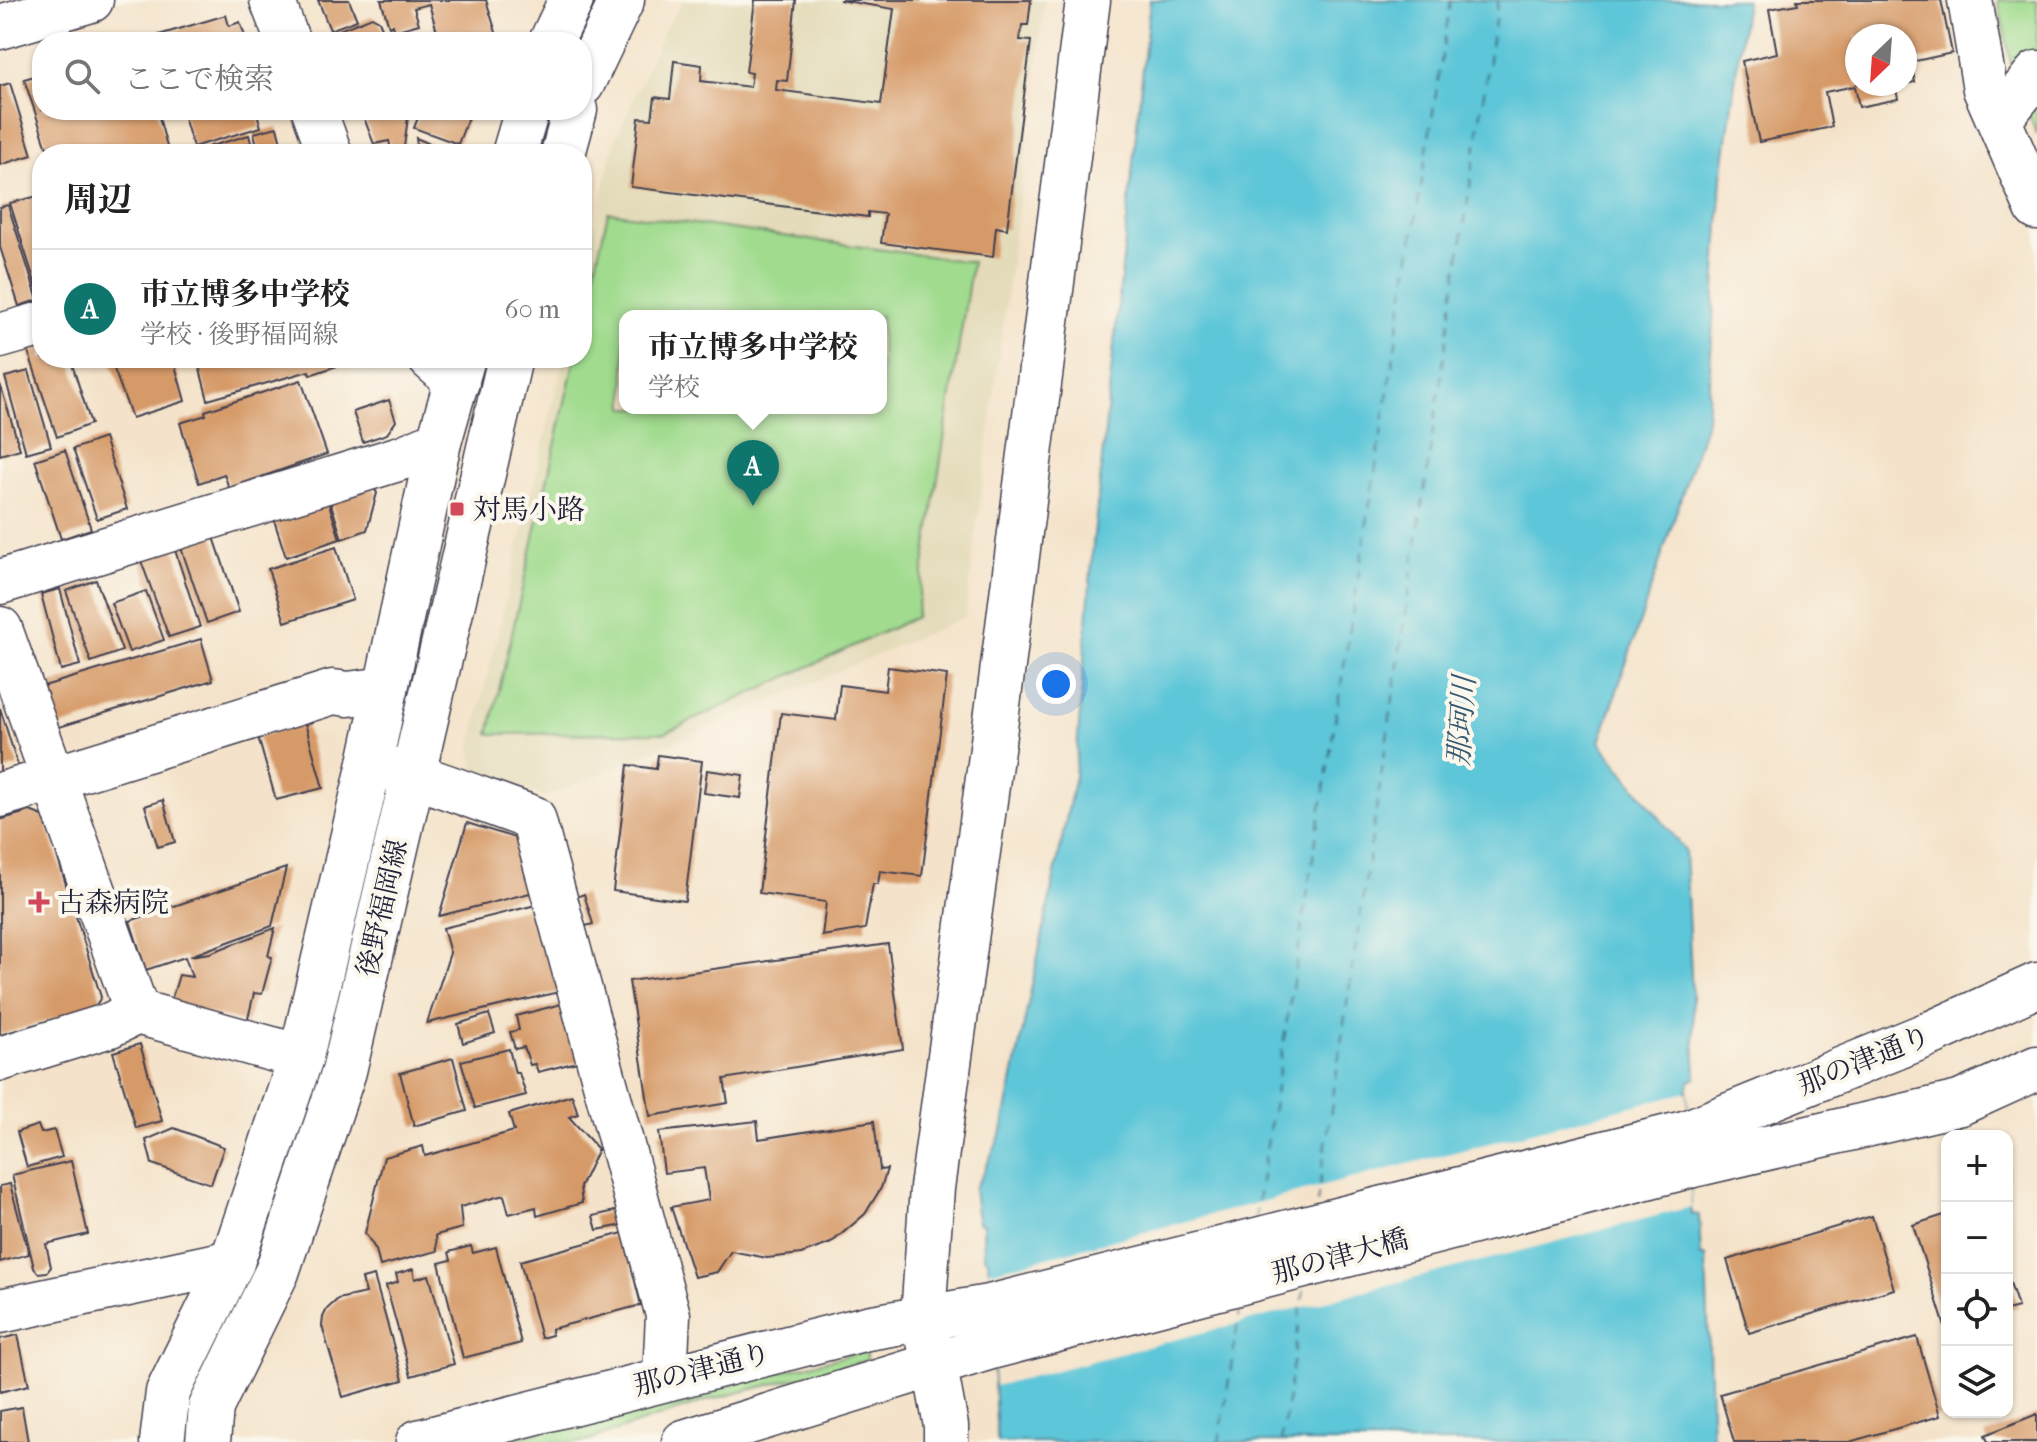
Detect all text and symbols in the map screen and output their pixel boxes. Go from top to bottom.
north arrow [1845,24,1917,96]
search box [32,32,592,120]
icon: search [60,54,104,98]
text: ここで検索 [124,62,274,97]
text: 周辺 [64,180,132,220]
text: 市立博多中学校 [140,277,350,312]
text: A [82,294,98,325]
text: 60 m [504,294,560,325]
popup [619,310,887,414]
text: 学校 · 後野福岡線 [140,319,338,350]
text: 市立博多中学校 [648,330,858,365]
text: 学校 [648,372,700,403]
pin: A [727,440,779,506]
place label: 対馬小路 [473,493,585,526]
marker: 対馬小路 [448,500,466,518]
your location [1036,664,1076,704]
water label: 那珂川 [1441,672,1483,767]
street label: 後野福岡線 [350,836,414,980]
place label: 古森病院 [57,886,169,919]
marker: 古森病院 [28,891,50,913]
street label: 那の津通り [1793,1018,1935,1102]
map controls [1941,1130,2013,1418]
button: + [1941,1130,2013,1202]
button: − [1941,1202,2013,1274]
street label: 那の津大橋 [1268,1222,1412,1290]
button: locate [1941,1274,2013,1346]
street label: 那の津通り [630,1336,774,1402]
button: layers [1941,1346,2013,1418]

